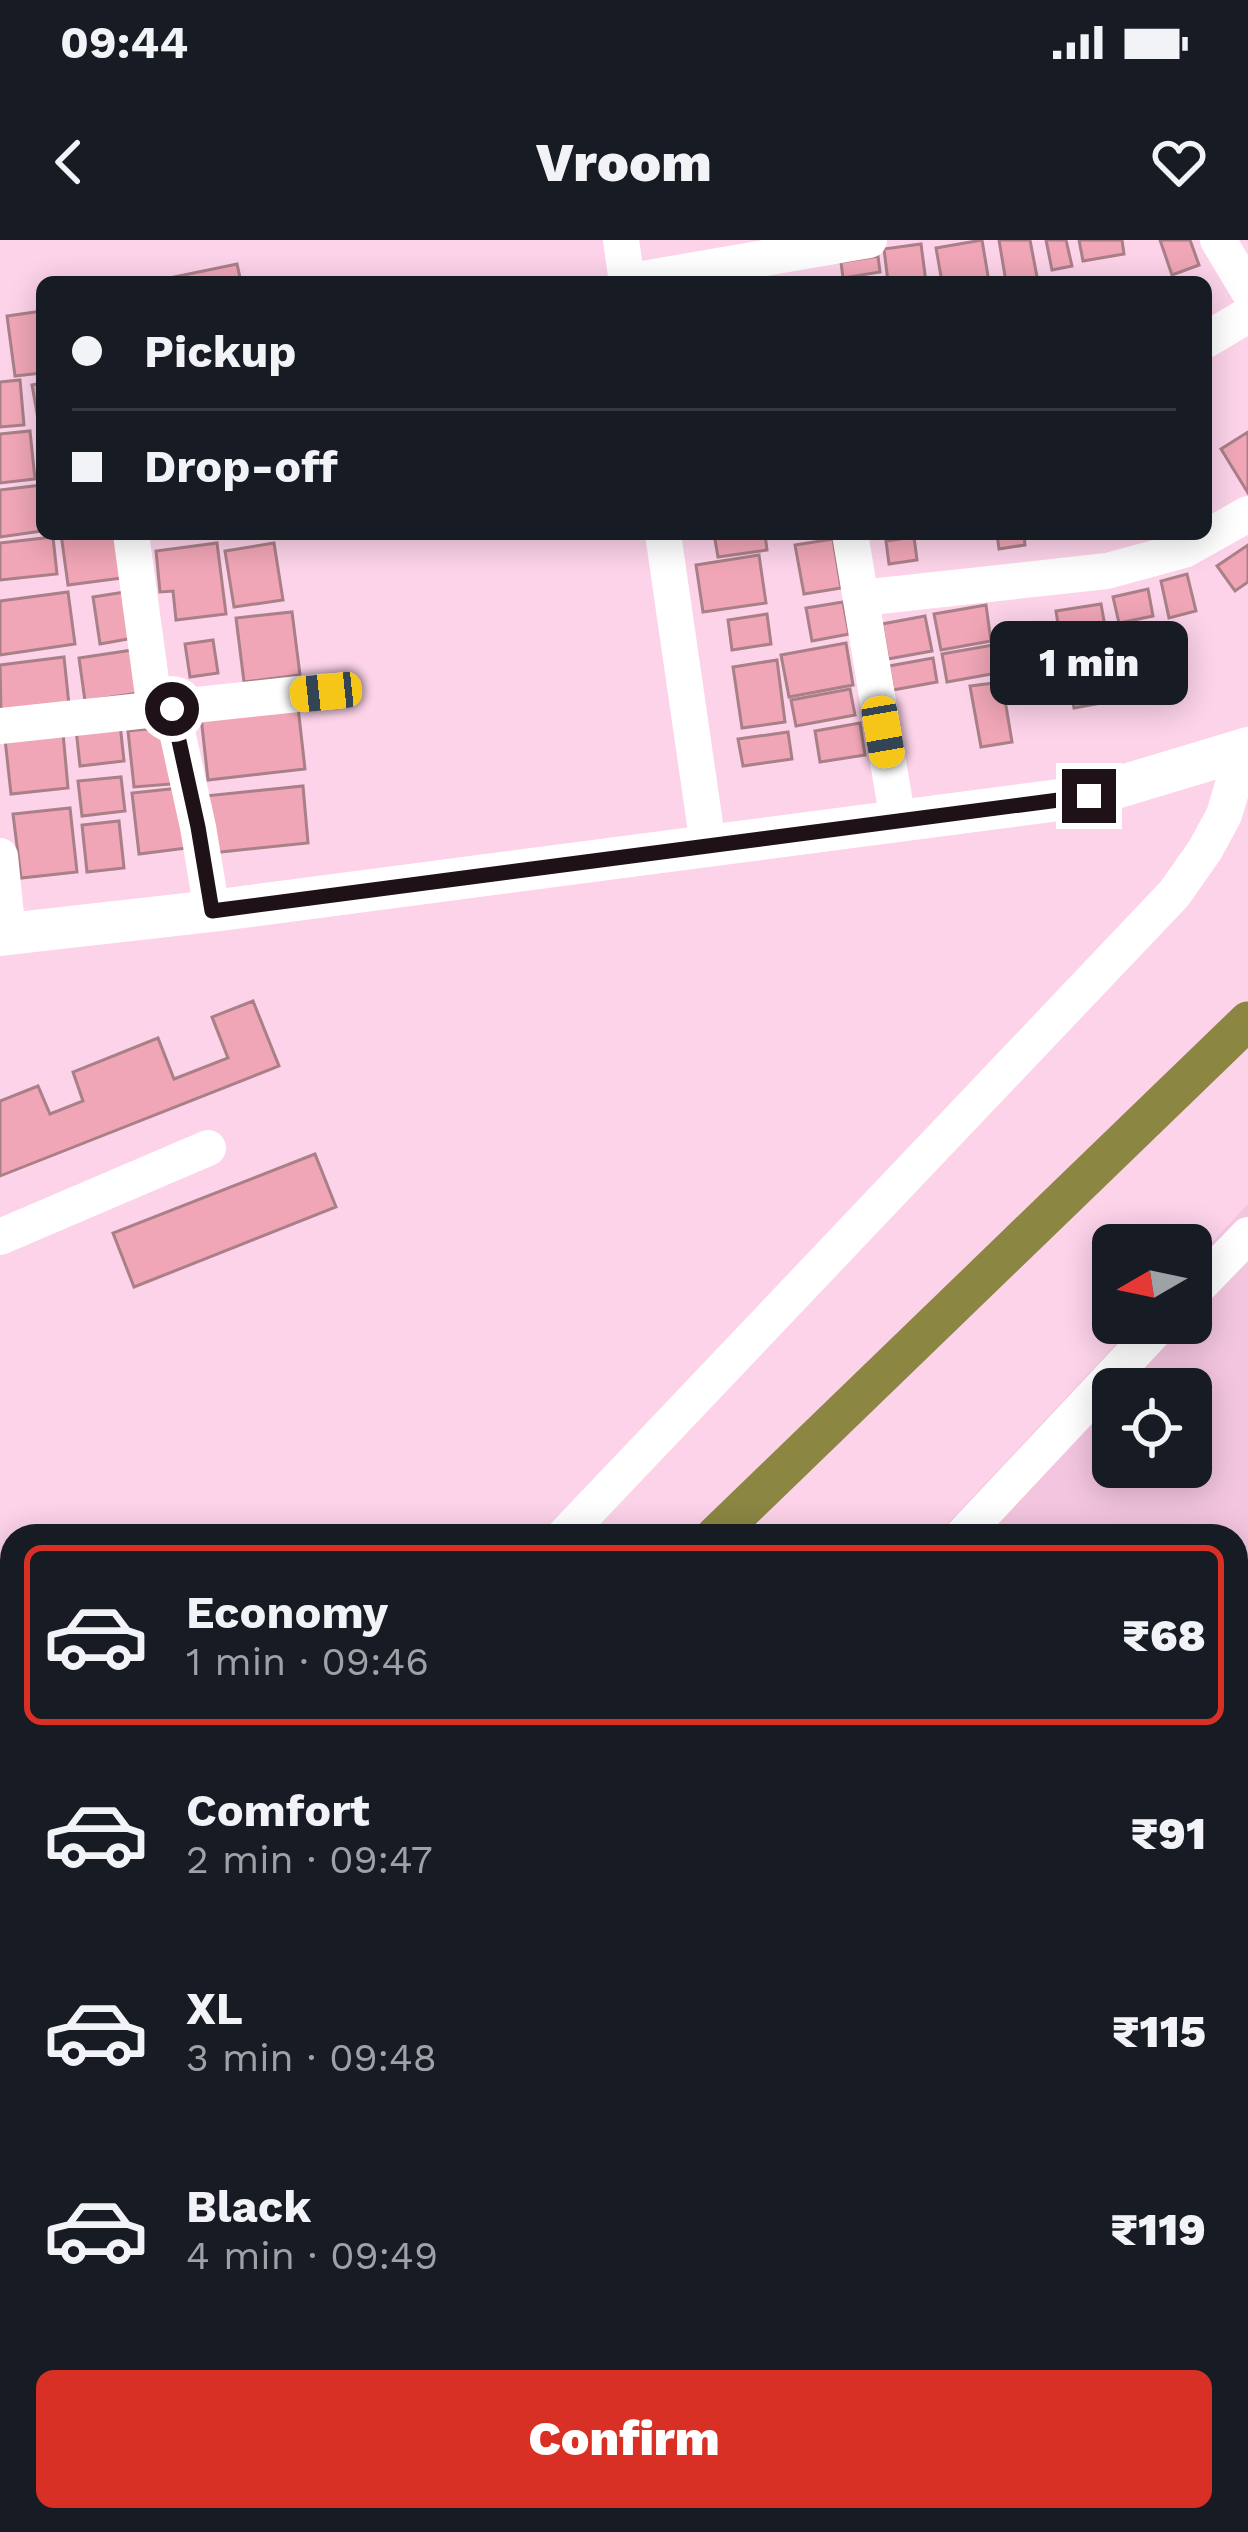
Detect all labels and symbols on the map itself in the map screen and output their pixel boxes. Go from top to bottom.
callout: 1 min [990,622,1188,706]
car [288,670,364,714]
route start [145,682,199,736]
car [859,693,907,771]
route end [1062,769,1116,823]
north arrow [1092,1224,1212,1344]

